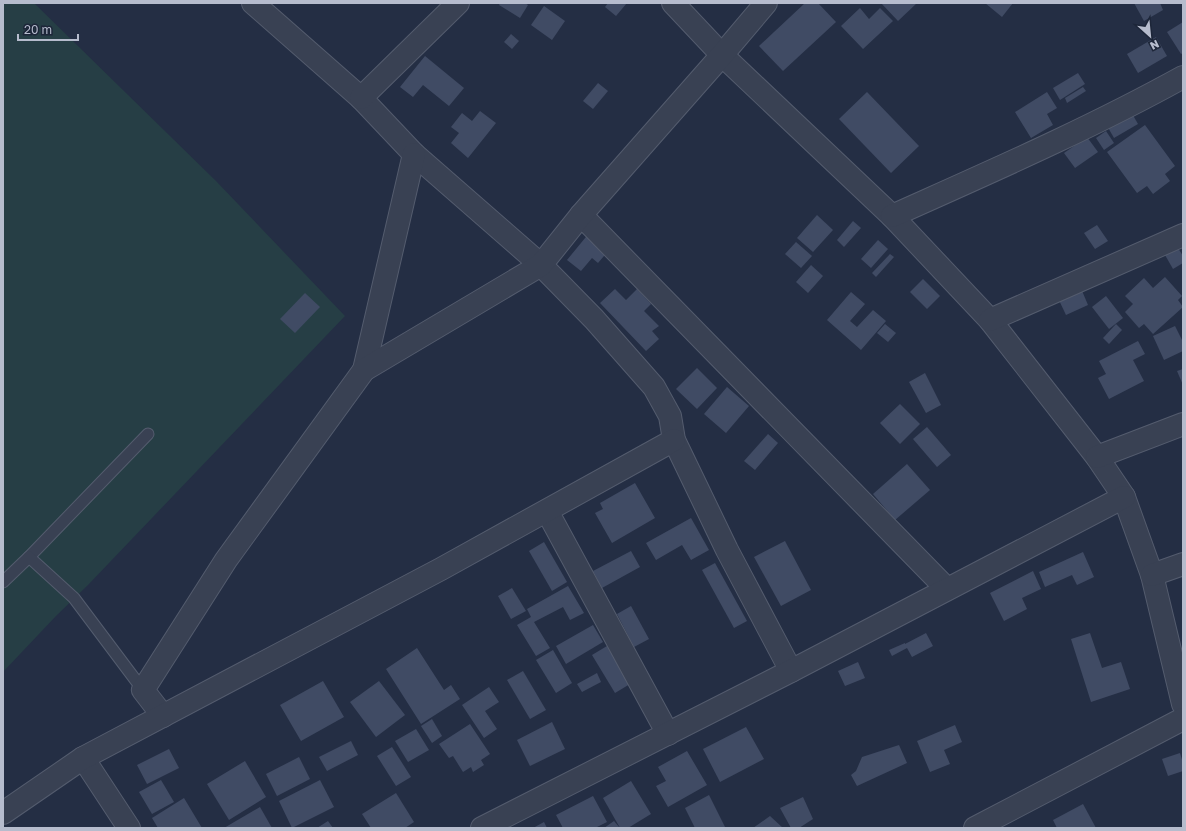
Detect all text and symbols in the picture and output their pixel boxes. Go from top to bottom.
scale bar [18,16,78,42]
north arrow [1130,16,1170,56]
text: 20 m [24,22,52,37]
text: N [1148,38,1161,53]

